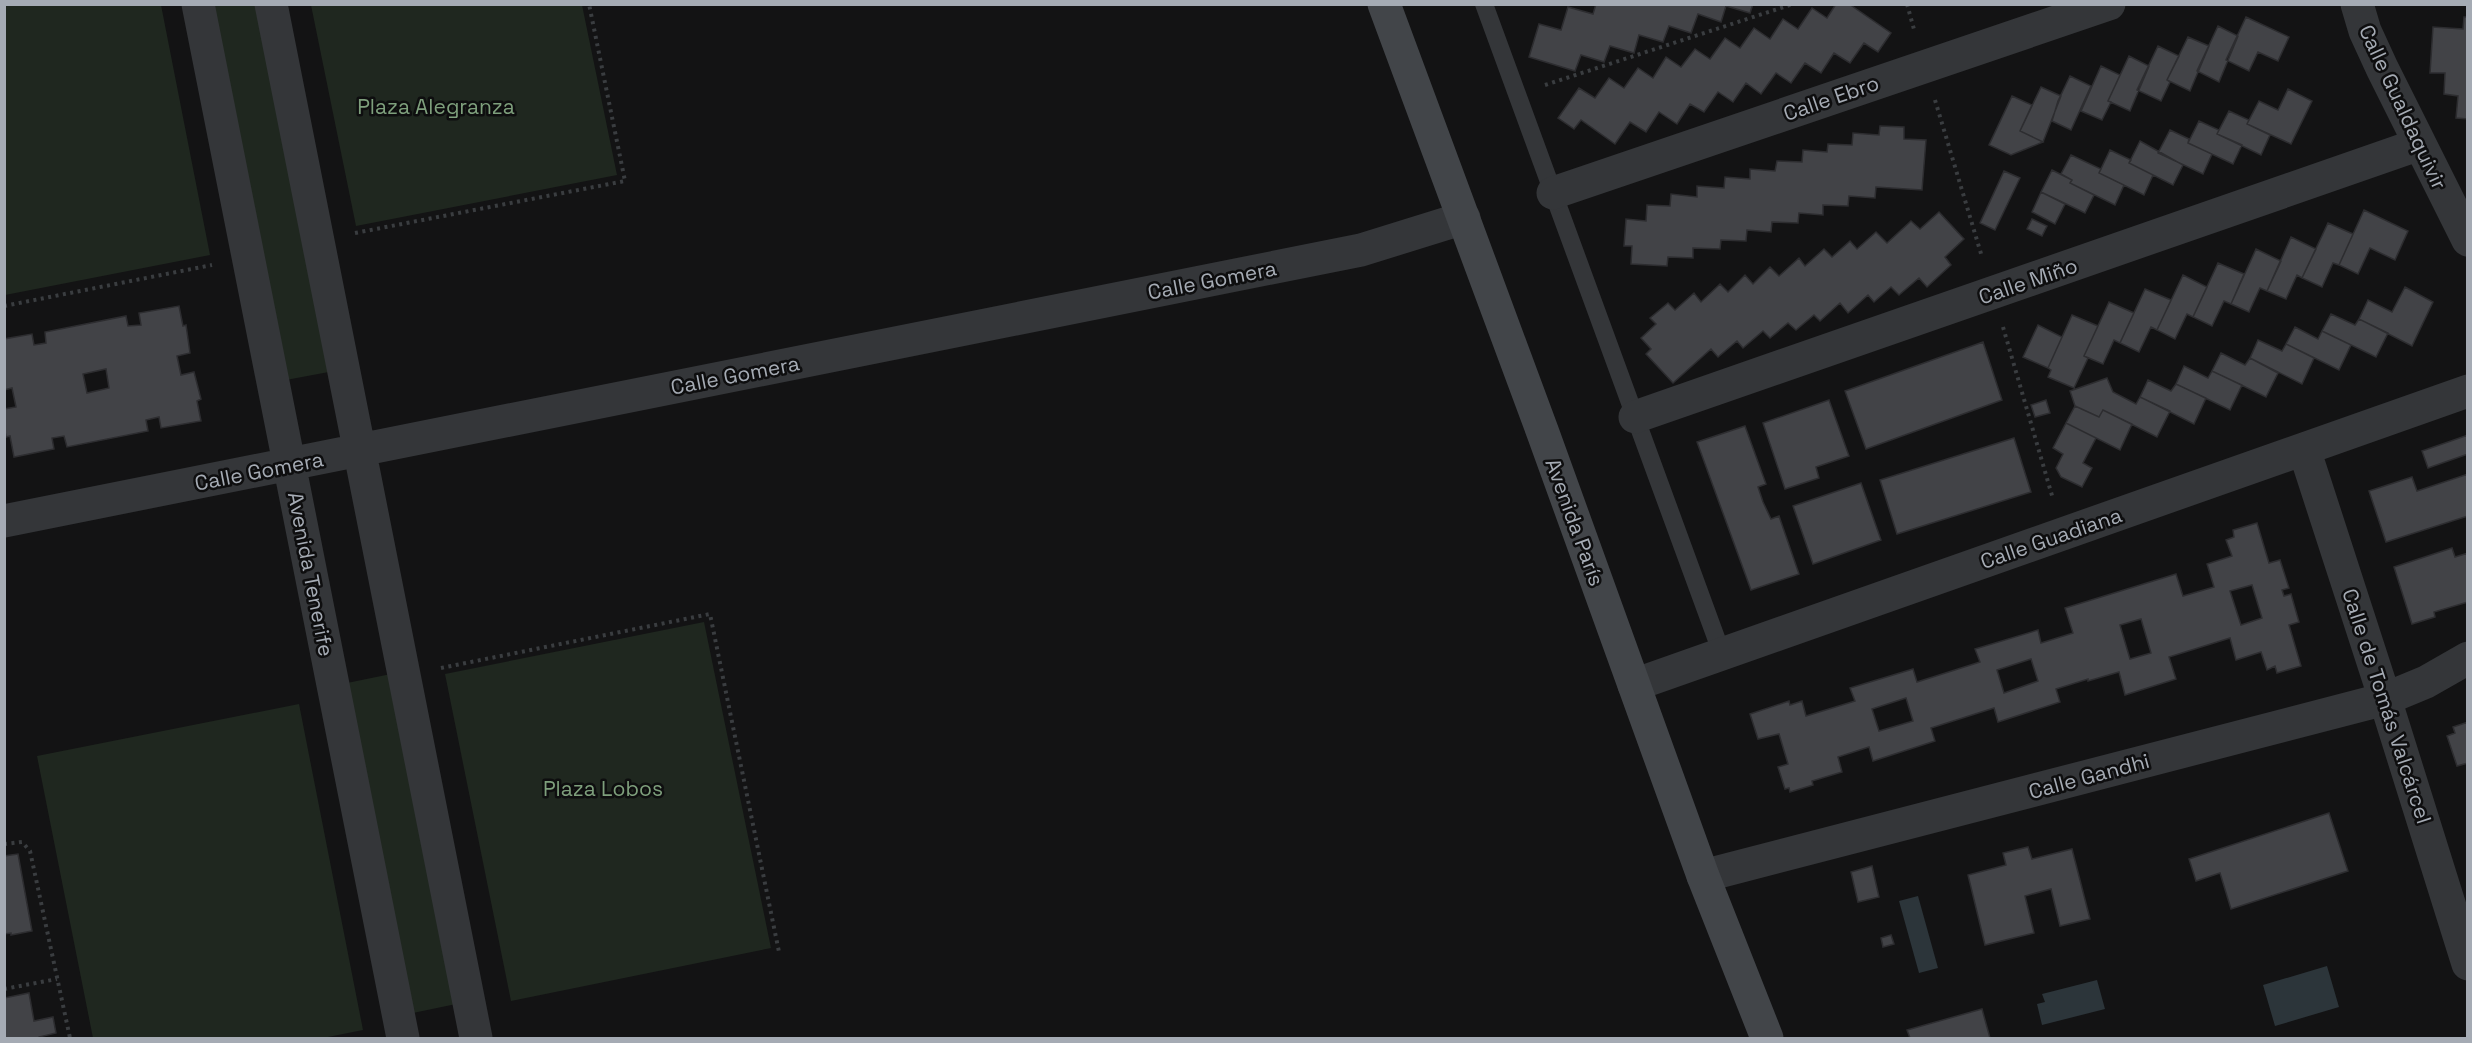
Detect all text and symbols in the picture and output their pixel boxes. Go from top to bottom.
street label: Calle Gualdaquivir [2353,20,2453,194]
street label: Calle Ebro [1780,69,1882,127]
park label: Plaza Alegranza [357,93,515,120]
street label: Calle Miño [1975,251,2081,311]
street label: Calle Gomera [1145,254,1279,306]
street label: Calle Gomera [668,349,802,401]
street label: Calle Gomera [192,445,326,497]
street label: Avenida París [1539,455,1611,589]
street label: Avenida Tenerife [282,490,340,658]
street label: Calle Guadiana [1977,501,2125,575]
street label: Calle de Tomás Valcárcel [2336,585,2438,827]
street label: Calle Gandhi [2026,747,2152,805]
park label: Plaza Lobos [543,775,663,802]

